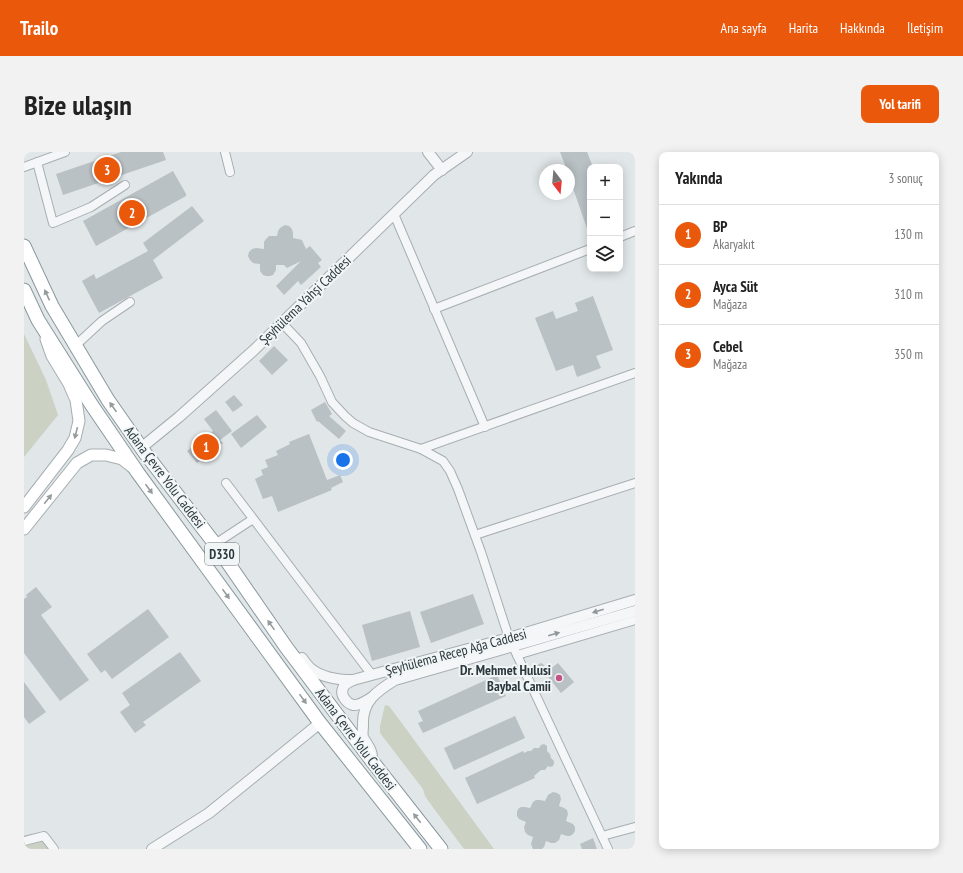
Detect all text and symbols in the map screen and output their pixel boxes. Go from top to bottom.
text: Trailo [20,16,58,40]
text: Ana sayfa [721,19,767,37]
text: Harita [789,19,818,37]
text: Hakkında [840,19,885,37]
text: İletişim [907,19,943,37]
button: Yol tarifi [861,85,939,123]
text: Bize ulaşın [24,86,132,123]
pin: 3 [94,155,120,185]
north arrow [539,164,575,200]
map controls [587,164,623,272]
button: + [587,164,623,200]
text: Yakında [675,167,722,189]
text: 3 sonuç [888,170,923,187]
pin: 2 [119,198,145,228]
button: − [587,200,623,236]
text: BP [713,217,728,236]
text: 1 [685,226,691,243]
text: 130 m [894,226,923,243]
button: layers [587,236,623,272]
text: Akaryakıt [713,236,754,253]
street label: Şeyhülema Yahşi Caddesi [255,251,355,349]
text: Ayca Süt [713,277,758,296]
text: 2 [685,286,691,303]
text: 310 m [894,286,923,303]
one-way arrow [44,289,50,301]
text: Mağaza [713,296,747,313]
text: Cebel [713,337,743,356]
text: 3 [685,346,691,363]
text: 350 m [894,346,923,363]
text: Mağaza [713,356,747,373]
one-way arrow [109,402,117,412]
street label: Adana Çevre Yolu Caddesi [121,422,209,532]
one-way arrow [73,427,79,439]
pin: 1 [193,432,219,462]
your location [333,450,353,470]
one-way arrow [145,483,154,494]
one-way arrow [44,493,53,504]
road number: D330 [205,543,239,565]
one-way arrow [222,588,230,599]
one-way arrow [591,608,603,614]
one-way arrow [267,620,275,631]
street label: Şeyhülema Recep Ağa Caddesi [383,624,529,680]
one-way arrow [549,631,561,637]
place label: Dr. Mehmet Hulusi Baybal Camii [460,661,551,695]
marker: Dr. Mehmet Hulusi Baybal Camii [554,673,564,683]
street label: Adana Çevre Yolu Caddesi [312,684,400,794]
one-way arrow [298,693,307,704]
one-way arrow [413,813,421,824]

